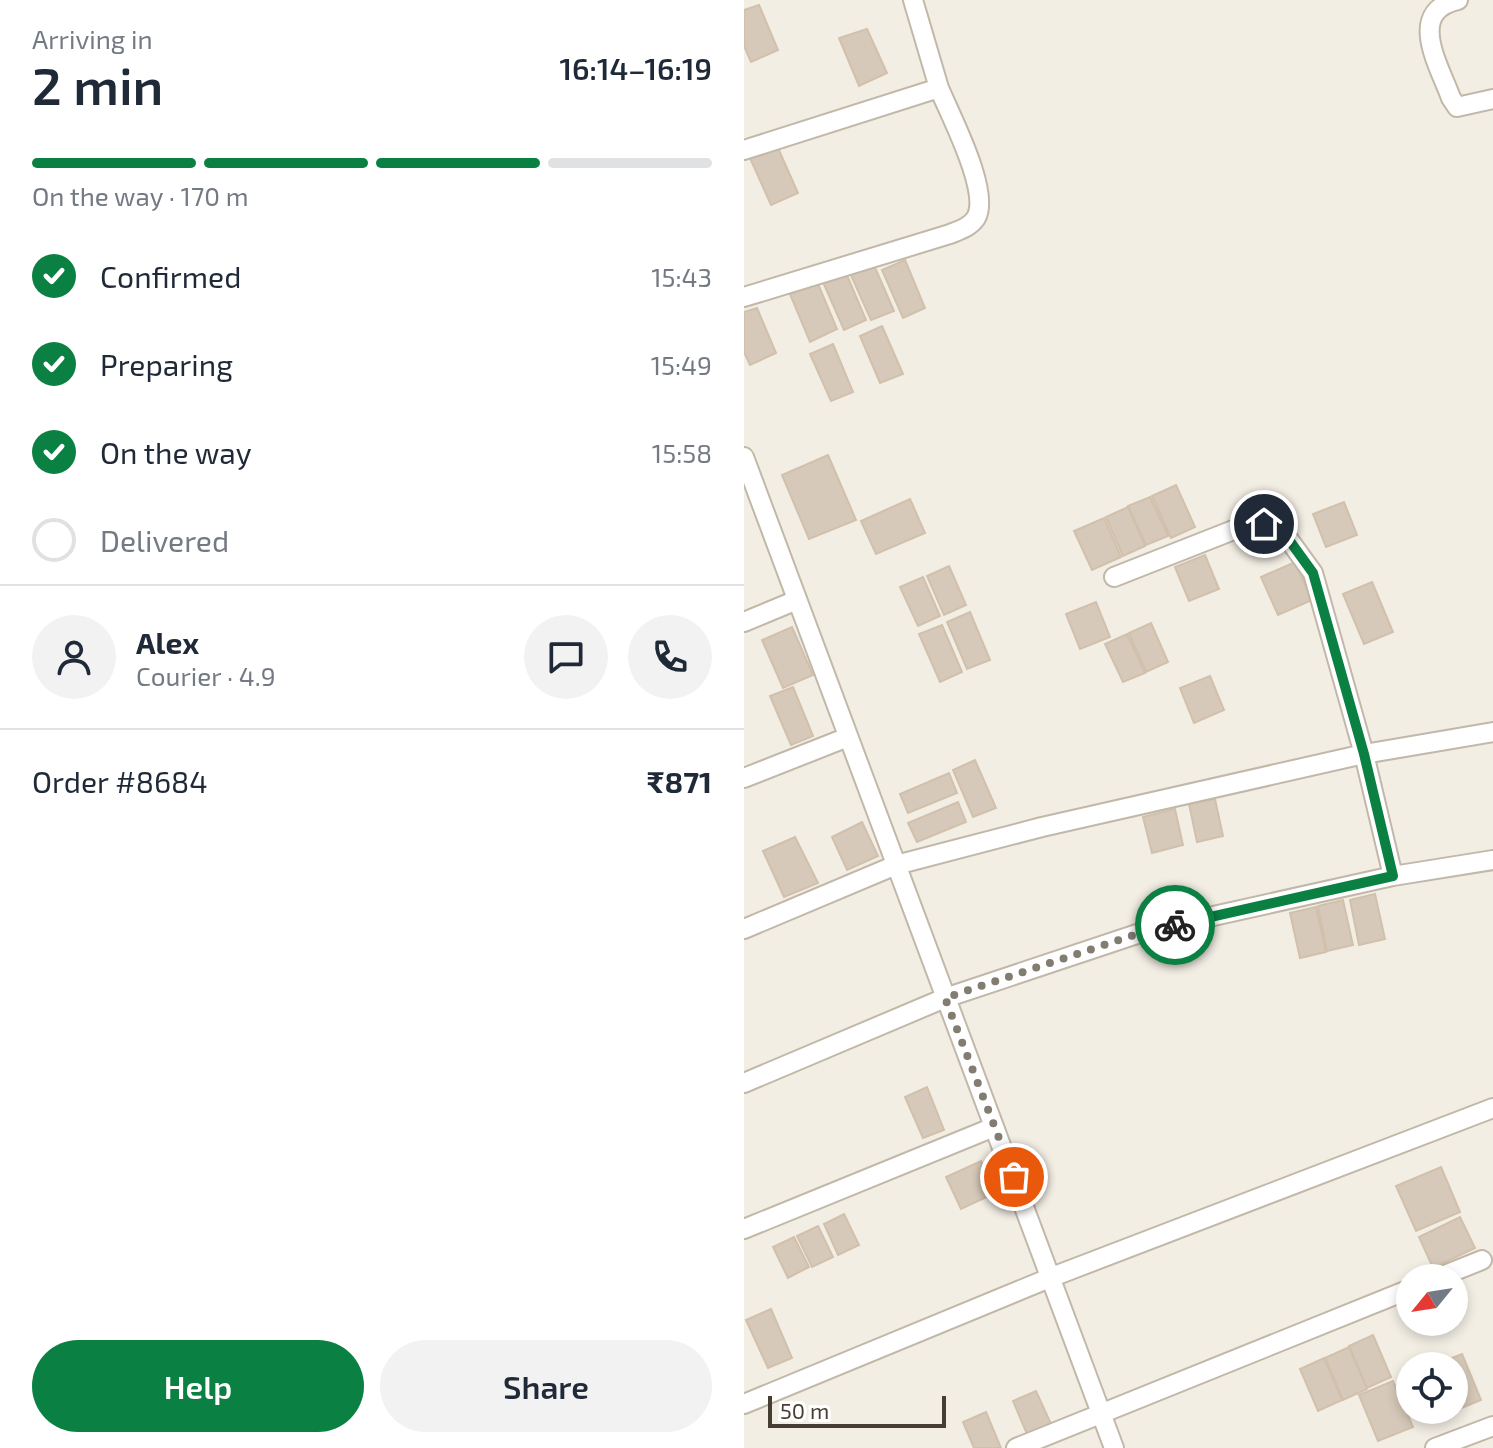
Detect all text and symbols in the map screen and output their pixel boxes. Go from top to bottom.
text: Arriving in [32,23,153,54]
text: 16:14–16:19 [559,50,712,86]
text: 2 min [32,53,163,115]
text: On the way · 170 m [32,180,249,211]
icon: check [32,254,76,298]
text: Confirmed [100,258,241,294]
text: 15:43 [651,261,712,292]
icon: check [32,342,76,386]
text: Preparing [100,346,233,382]
text: 15:49 [651,349,712,380]
icon: check [32,430,76,474]
text: On the way [100,434,252,470]
text: 15:58 [652,437,712,468]
pin [1230,490,1298,558]
icon: home [1242,502,1286,546]
text: Delivered [100,522,229,558]
button: person [32,615,116,699]
button: chat [524,615,608,699]
button: phone [628,615,712,699]
text: Alex [136,624,199,660]
text: Courier · 4.9 [136,660,276,691]
text: Order #8684 [32,763,208,799]
text: ₹871 [647,763,712,799]
courier [1135,885,1215,965]
icon: bike [1153,903,1197,947]
pin [980,1143,1048,1211]
icon: bag [992,1155,1036,1199]
north arrow [1396,1264,1468,1336]
map controls [1396,1264,1468,1424]
button: Help [32,1340,364,1432]
button: Share [380,1340,712,1432]
button: locate [1396,1352,1468,1424]
scale bar [768,1392,946,1428]
text: 50 m [780,1397,829,1423]

